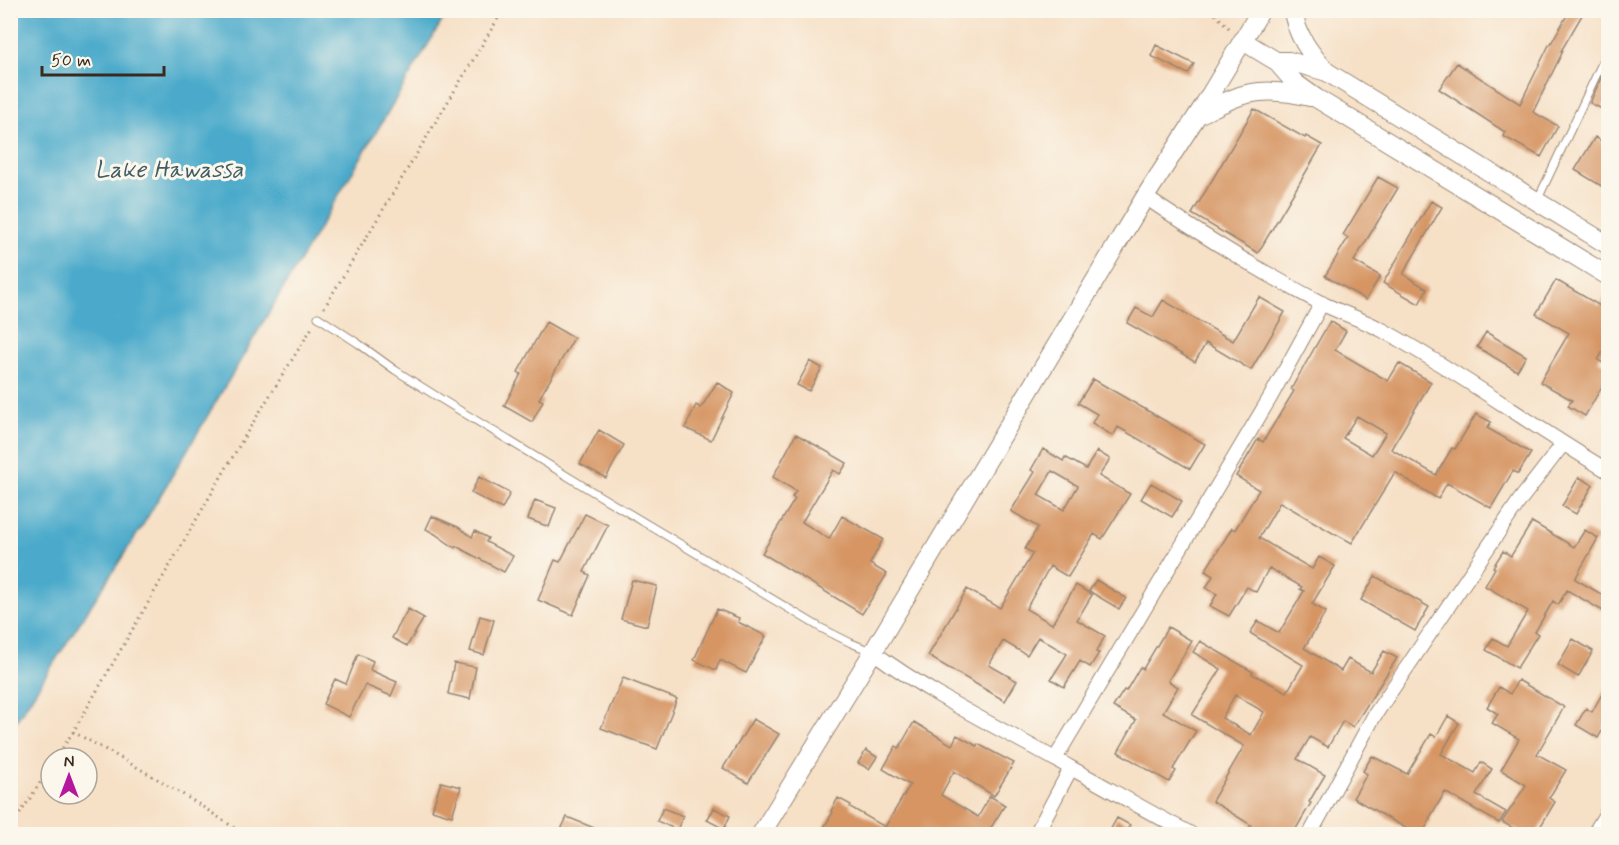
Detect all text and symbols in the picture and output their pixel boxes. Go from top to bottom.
scale bar [42,39,164,77]
text: 50 m [51,49,91,73]
water label: Lake Hawassa [95,155,244,186]
north arrow [39,746,99,806]
text: N [64,752,74,773]

